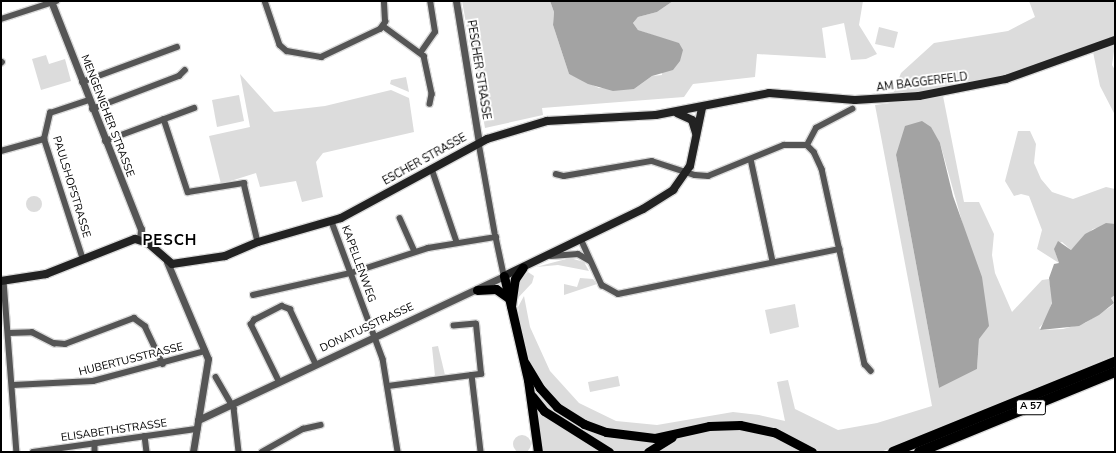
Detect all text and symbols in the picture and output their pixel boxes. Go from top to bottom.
street label: PESCHER STRASSE [464,19,492,121]
street label: MENGENICHER STRASSE [78,53,136,179]
street label: AM BAGGERFELD [876,71,968,95]
street label: ESCHER STRASSE [381,131,469,189]
street label: PAULSHOFSTRASSE [49,135,93,239]
street label: KAPELLENWEG [338,224,378,304]
district label: PESCH [143,232,197,250]
street label: DONATUSSTRASSE [318,301,416,355]
street label: HUBERTUSSTRASSE [77,341,185,379]
road number: A 57 [1015,399,1047,415]
street label: ELISABETHSTRASSE [60,417,168,445]

